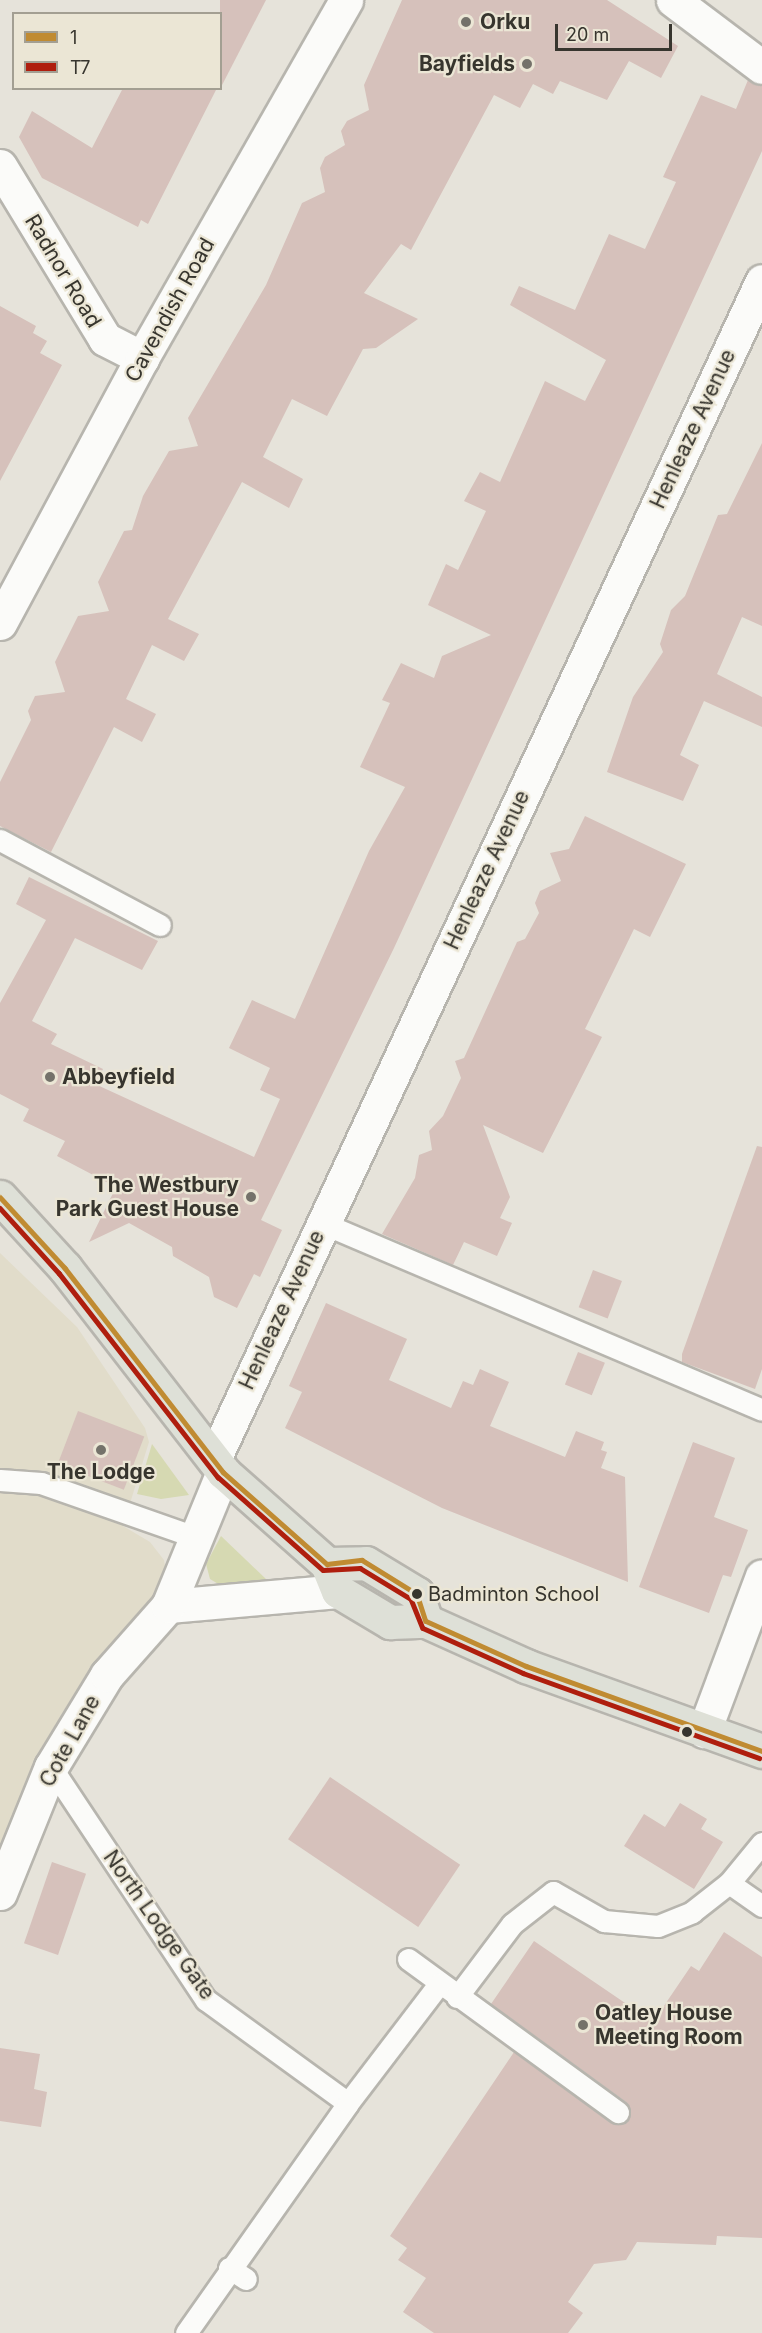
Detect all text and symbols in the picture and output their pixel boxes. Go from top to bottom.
place label: Orku [480,9,530,35]
legend [12,12,222,90]
scale bar [558,12,675,50]
marker: Orku [457,13,475,31]
text: 20 m [566,24,609,45]
text: 1 [70,27,77,48]
place label: Bayfields [419,51,515,77]
text: T7 [70,57,90,78]
marker: Bayfields [520,57,534,71]
street label: Radnor Road [19,210,107,332]
street label: Cavendish Road [120,234,220,386]
street label: Henleaze Avenue [645,345,741,513]
street label: Henleaze Avenue [439,786,535,954]
place label: Abbeyfield [62,1064,175,1090]
marker: Abbeyfield [43,1070,57,1084]
place label: The Westbury Park Guest House [56,1172,239,1222]
marker: The Westbury Park Guest House [244,1190,258,1204]
street label: Henleaze Avenue [234,1226,330,1394]
marker: The Lodge [94,1443,108,1457]
place label: The Lodge [47,1459,155,1485]
place label: Badminton School [428,1582,599,1606]
marker: Badminton School [411,1588,423,1600]
street label: Cote Lane [34,1691,106,1791]
unlabelled marker [681,1726,693,1738]
street label: North Lodge Gate [98,1845,220,2005]
place label: Oatley House Meeting Room [595,2000,743,2050]
marker: Oatley House Meeting Room [576,2018,590,2032]

